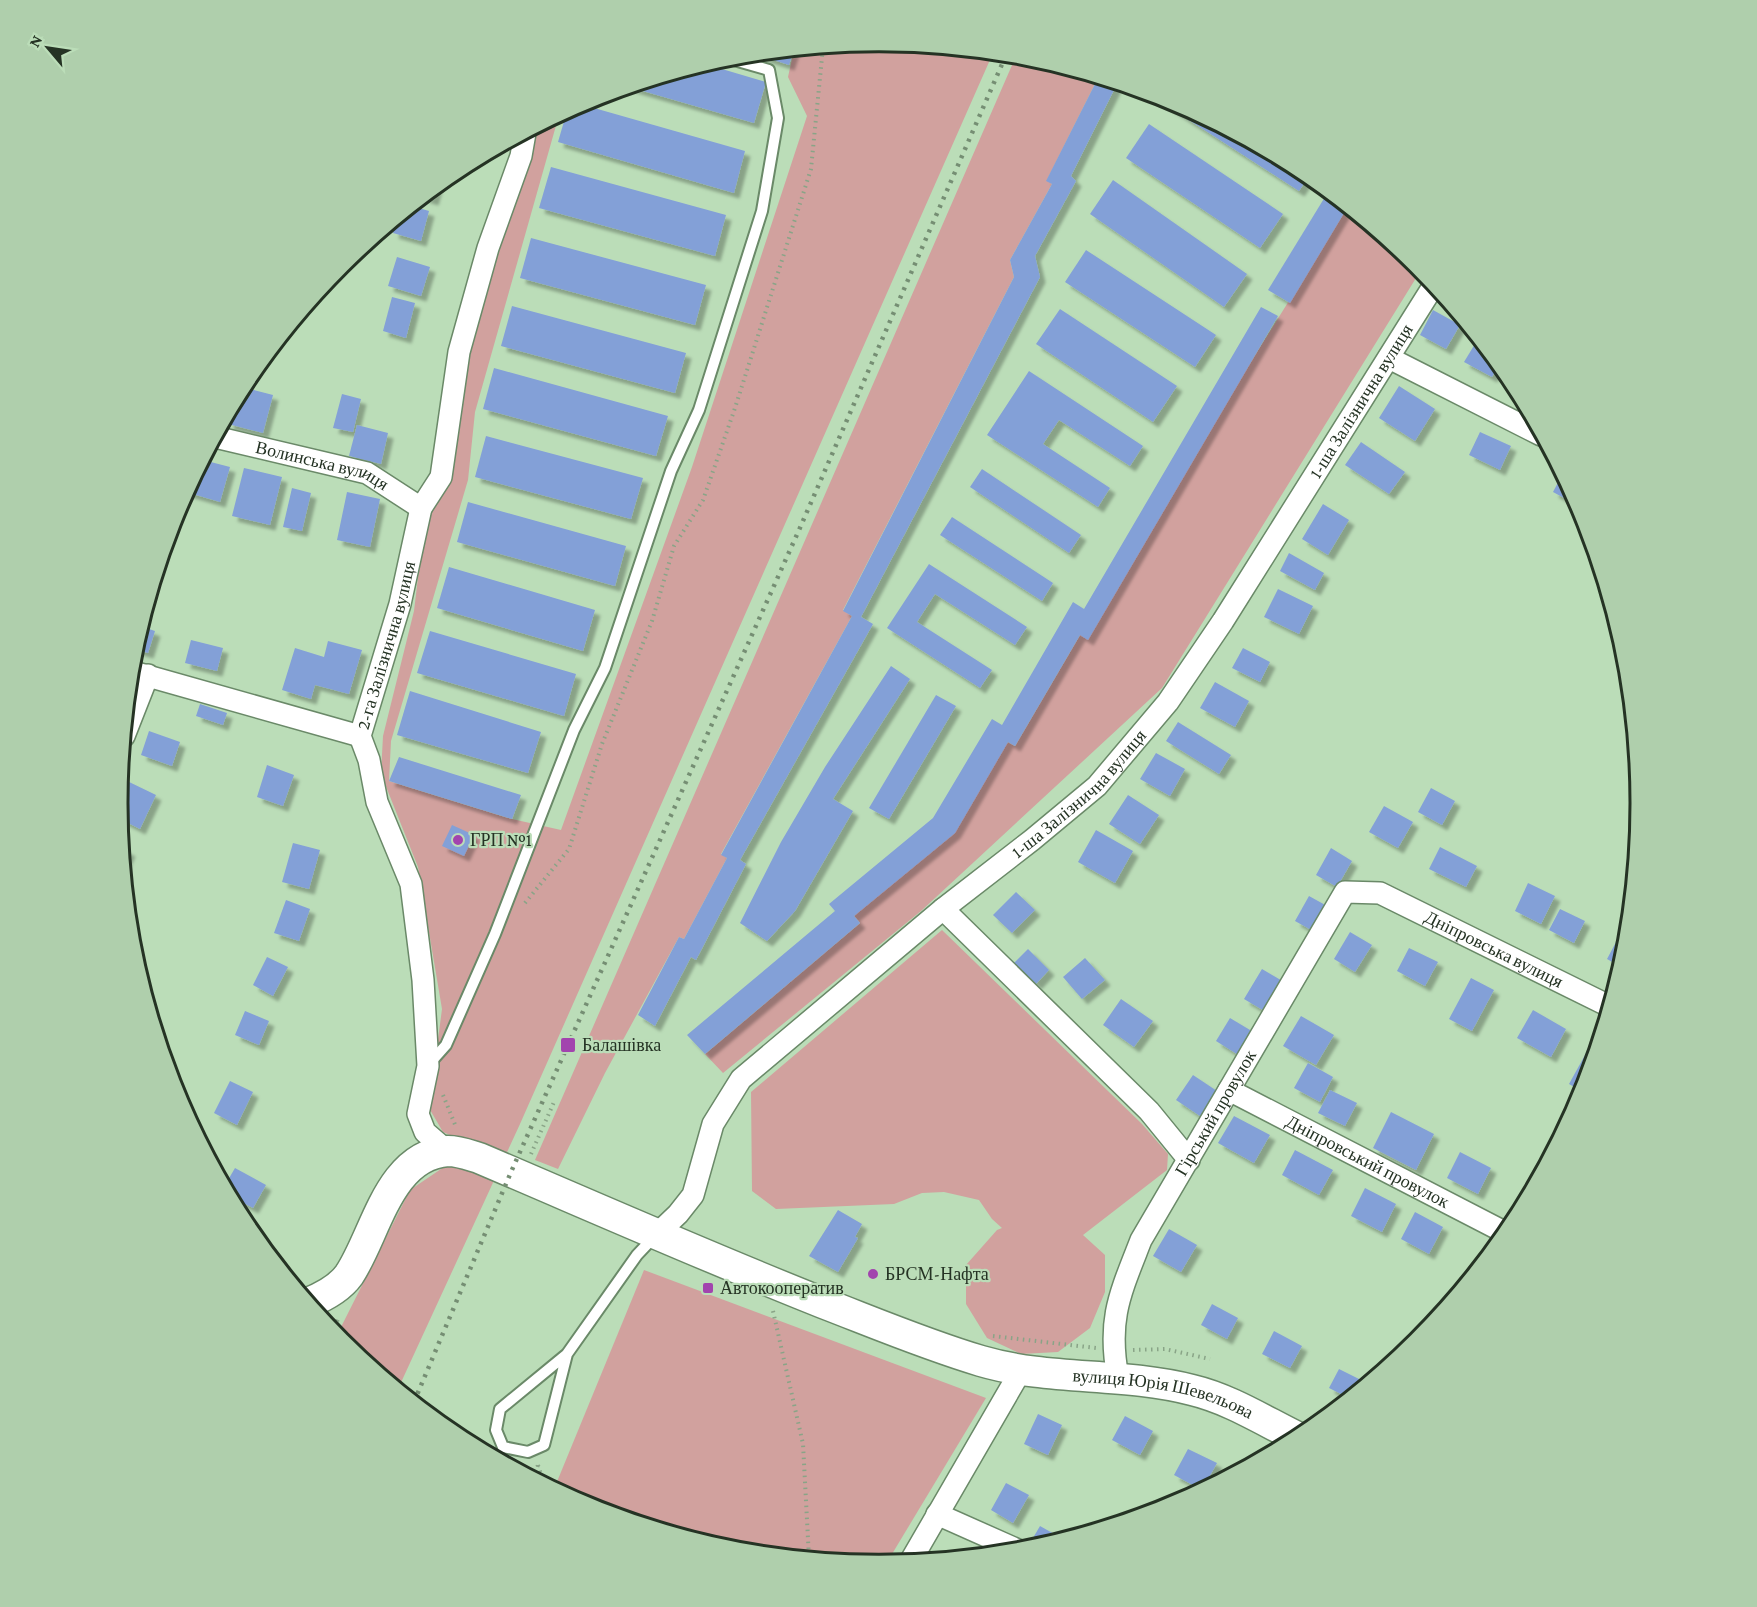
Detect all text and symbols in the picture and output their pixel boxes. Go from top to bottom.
north arrow [18,18,78,78]
text: N [25,32,45,50]
street label: 1-ша Залізнична вулиця [1305,320,1417,482]
street label: Волинська вулиця [254,437,392,494]
street label: 2-га Залізнична вулиця [353,559,419,732]
street label: 1-ша Залізнична вулиця [1008,726,1150,862]
place label: ГРП №1 [470,830,532,850]
marker: ГРП №1 [451,833,465,847]
street label: Дніпровська вулиця [1421,907,1566,992]
place label: Балашівка [582,1035,661,1055]
marker: Балашівка [559,1036,577,1054]
street label: Гірський провулок [1171,1046,1260,1179]
street label: Дніпровський провулок [1283,1111,1453,1212]
place label: БРСМ-Нафта [885,1264,989,1284]
marker: БРСМ-Нафта [866,1267,880,1281]
place label: Автокооператив [720,1278,844,1298]
marker: Автокооператив [701,1281,715,1295]
street label: вулиця Юрія Шевельова [1072,1365,1257,1423]

